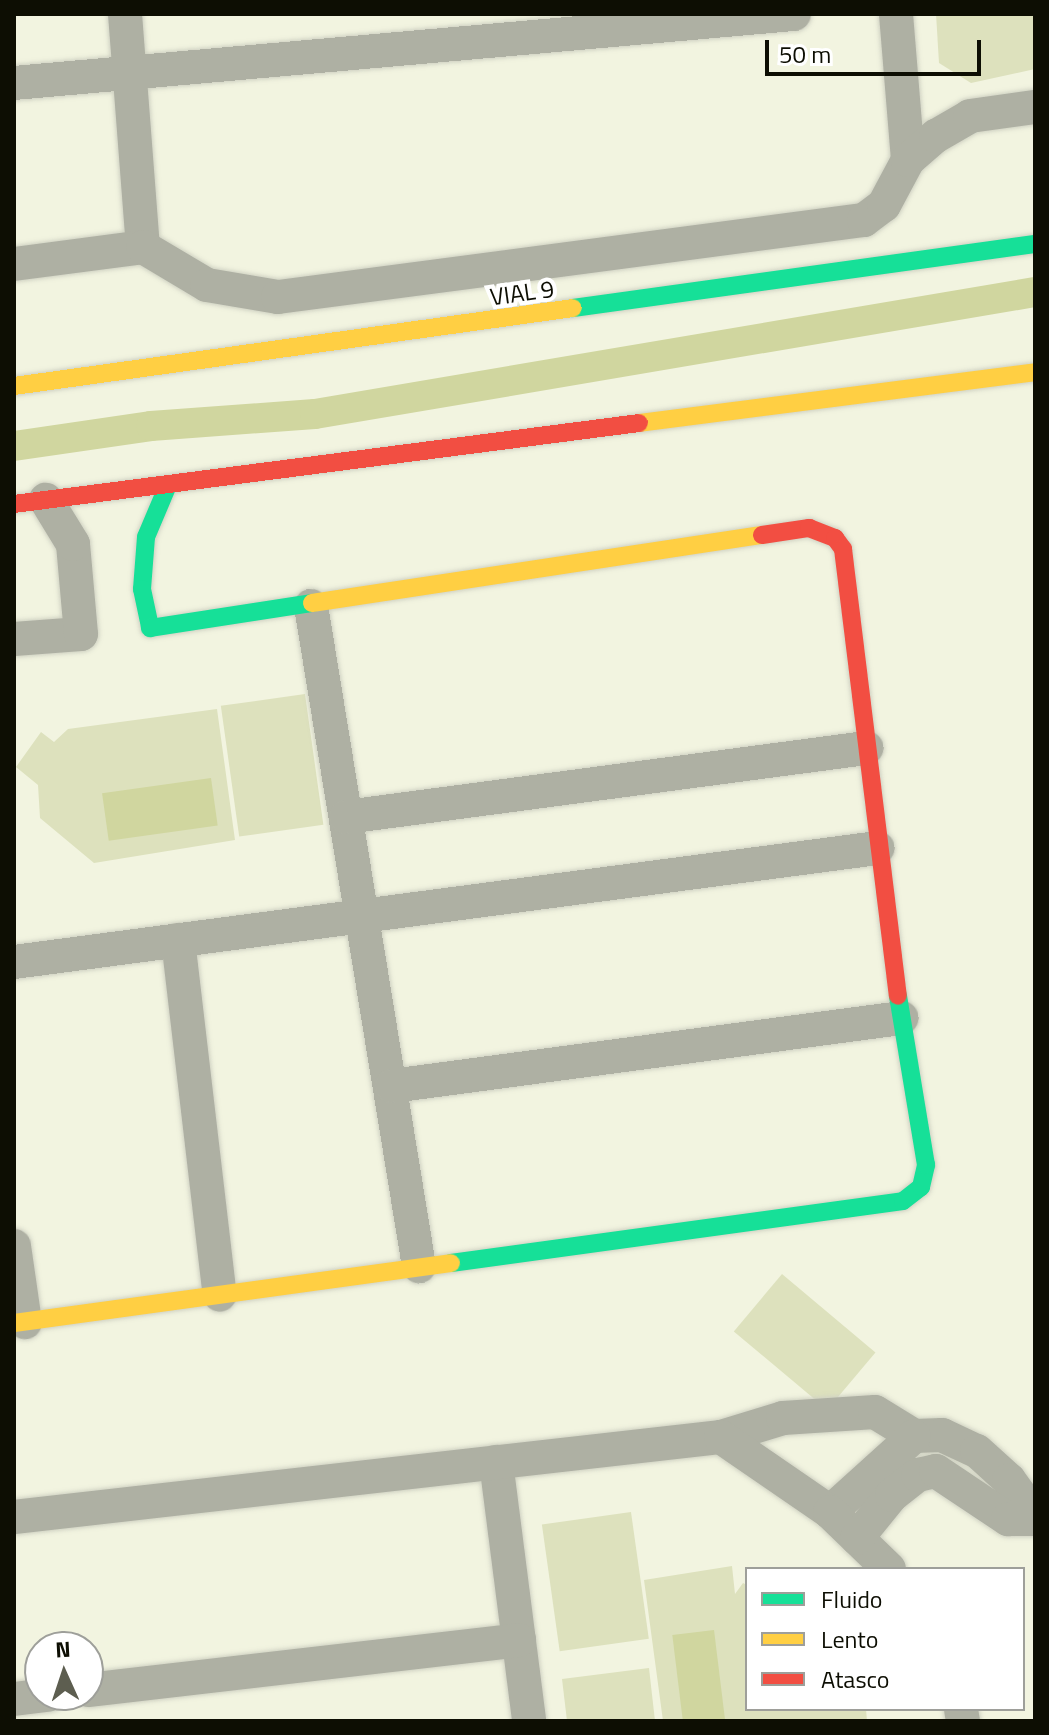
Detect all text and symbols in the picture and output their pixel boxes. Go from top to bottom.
scale bar [769,24,985,74]
text: 50 m [779,36,831,72]
street label: VIAL 9 [488,274,556,312]
legend [745,1567,1025,1711]
text: Fluido [821,1581,883,1617]
text: Lento [821,1621,878,1657]
north arrow [24,1631,104,1711]
text: N [54,1632,71,1666]
text: Atasco [821,1661,890,1697]

